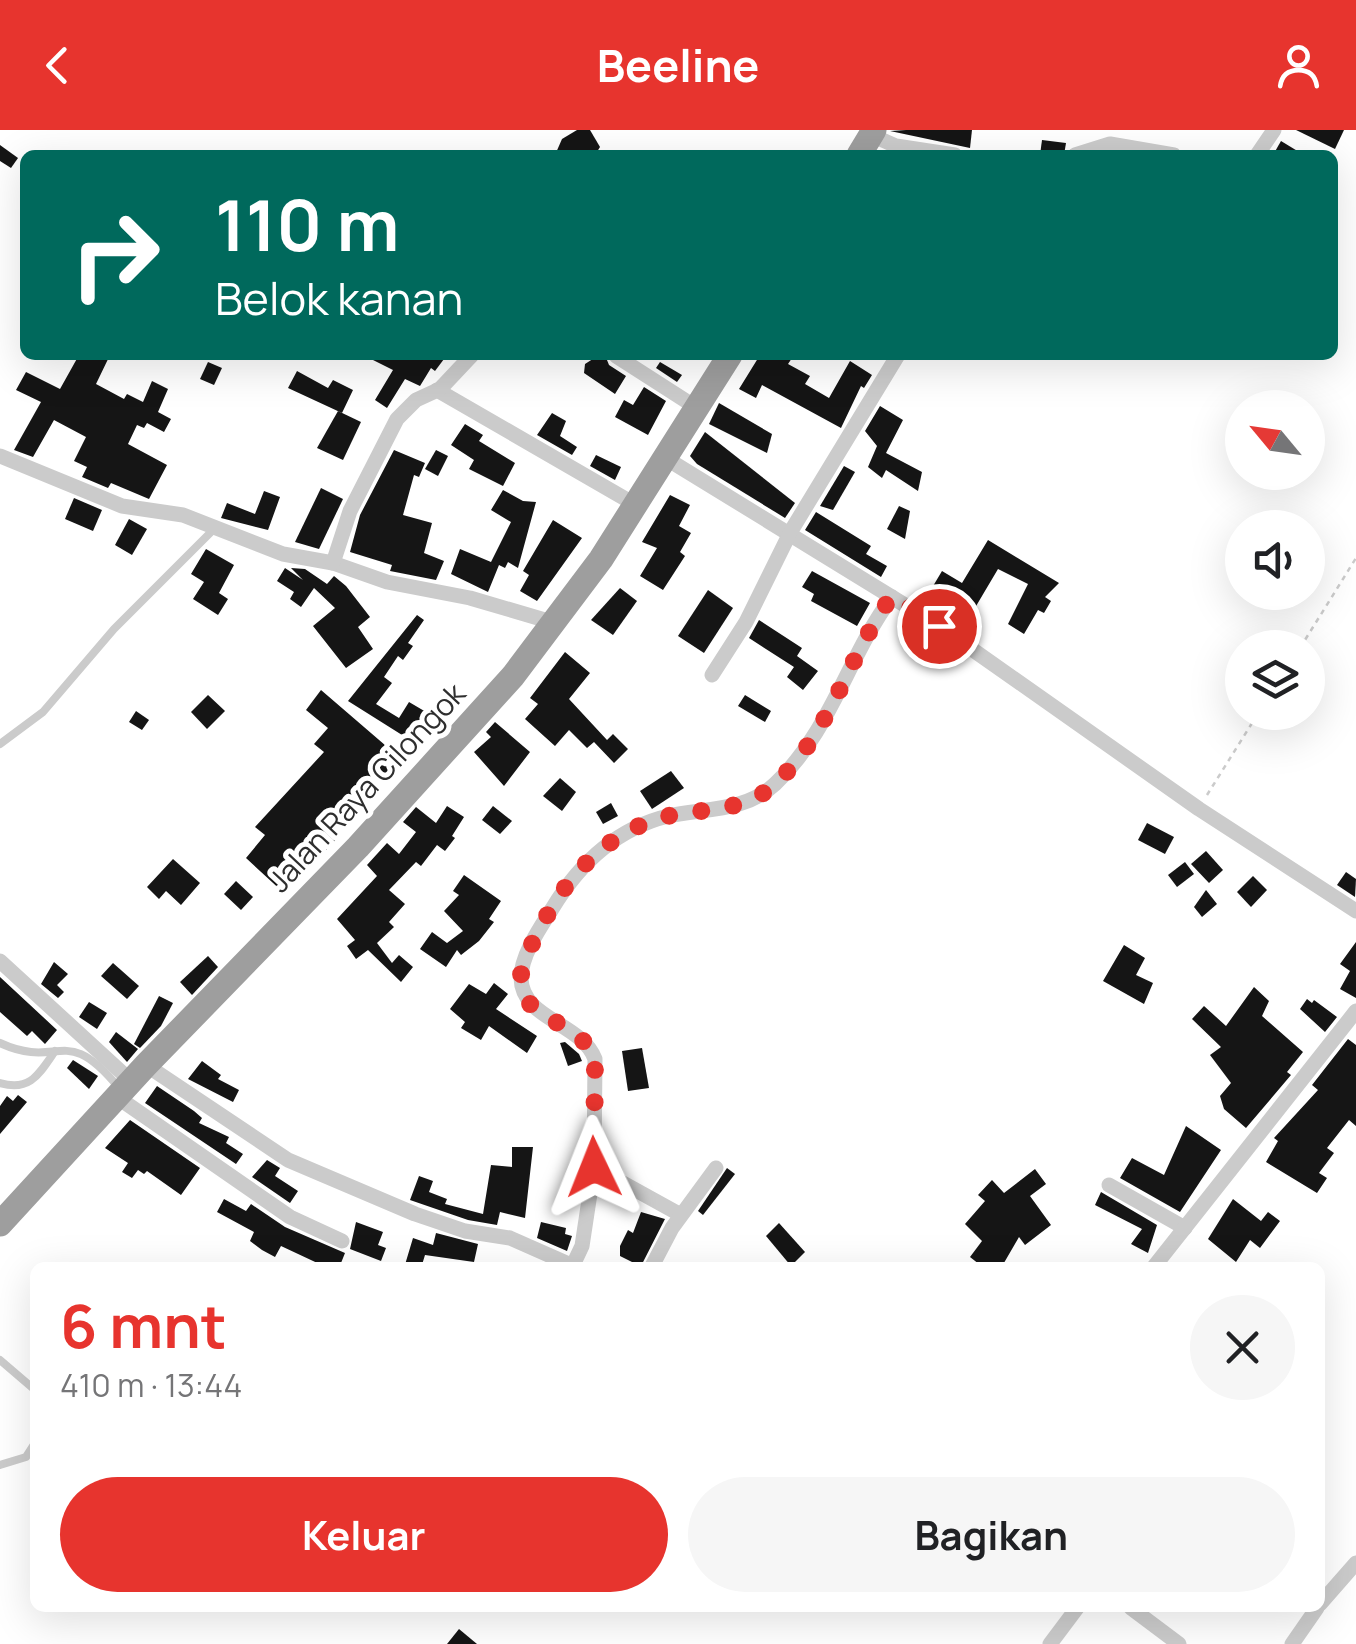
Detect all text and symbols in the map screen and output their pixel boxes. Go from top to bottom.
text: Beeline [597,34,759,96]
icon: back [30,38,85,93]
icon: person [1271,38,1326,93]
text: 110 m [215,176,399,272]
icon: right [50,190,180,320]
text: Belok kanan [215,267,463,329]
north arrow [1225,390,1325,490]
map controls [1225,390,1325,730]
button: sound [1225,510,1325,610]
pin [897,584,982,669]
icon: arrive [912,599,967,654]
button: layers [1225,630,1325,730]
street label: Jalan Raya Cilongok [258,673,475,900]
position arrow [542,1115,646,1219]
text: 6 mnt [60,1284,227,1366]
button: close [1190,1295,1295,1400]
text: 410 m · 13:44 [60,1363,242,1407]
button: Keluar [60,1477,668,1592]
button: Bagikan [688,1477,1295,1592]

